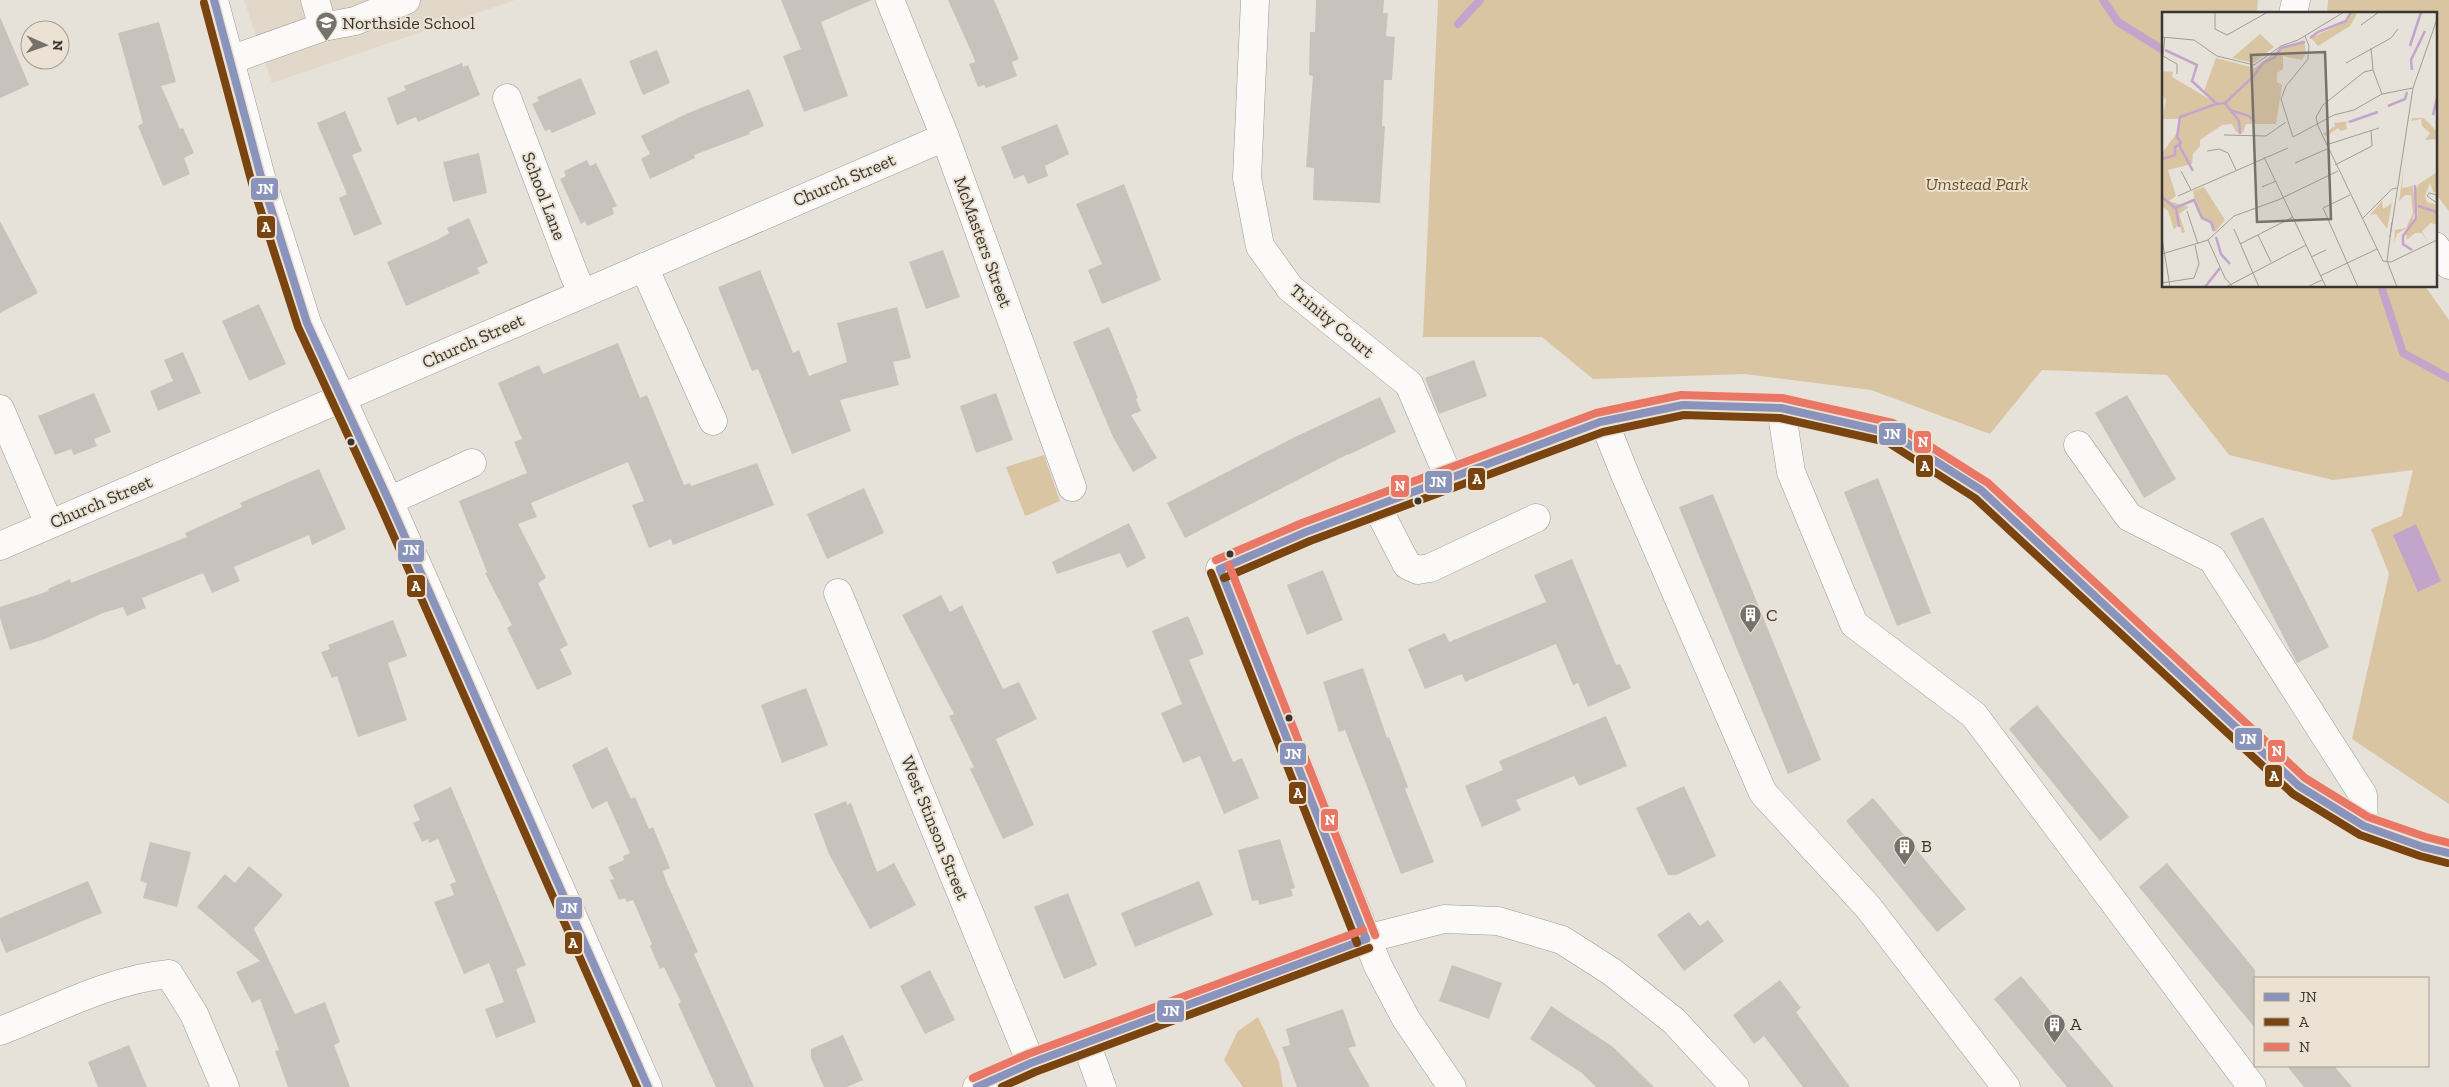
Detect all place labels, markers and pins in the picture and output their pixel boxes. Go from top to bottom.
school or university icon: Northside School [314,11,338,42]
place label: Northside School [342,12,475,34]
line badge: A [256,215,276,239]
unlabelled marker [346,437,356,447]
line badge: A [1915,454,1934,478]
line badge: A [1467,467,1486,491]
unlabelled marker [1413,496,1423,506]
unlabelled marker [1225,549,1235,559]
line badge: A [406,574,426,598]
building icon: C [1738,603,1762,634]
place label: C [1766,604,1778,626]
unlabelled marker [1284,713,1294,723]
line badge: A [2264,764,2283,788]
line badge: A [1288,781,1307,805]
building icon: B [1893,834,1917,865]
place label: B [1921,835,1932,857]
line badge: A [564,931,583,955]
building icon: A [2042,1012,2066,1043]
place label: A [2070,1013,2082,1035]

